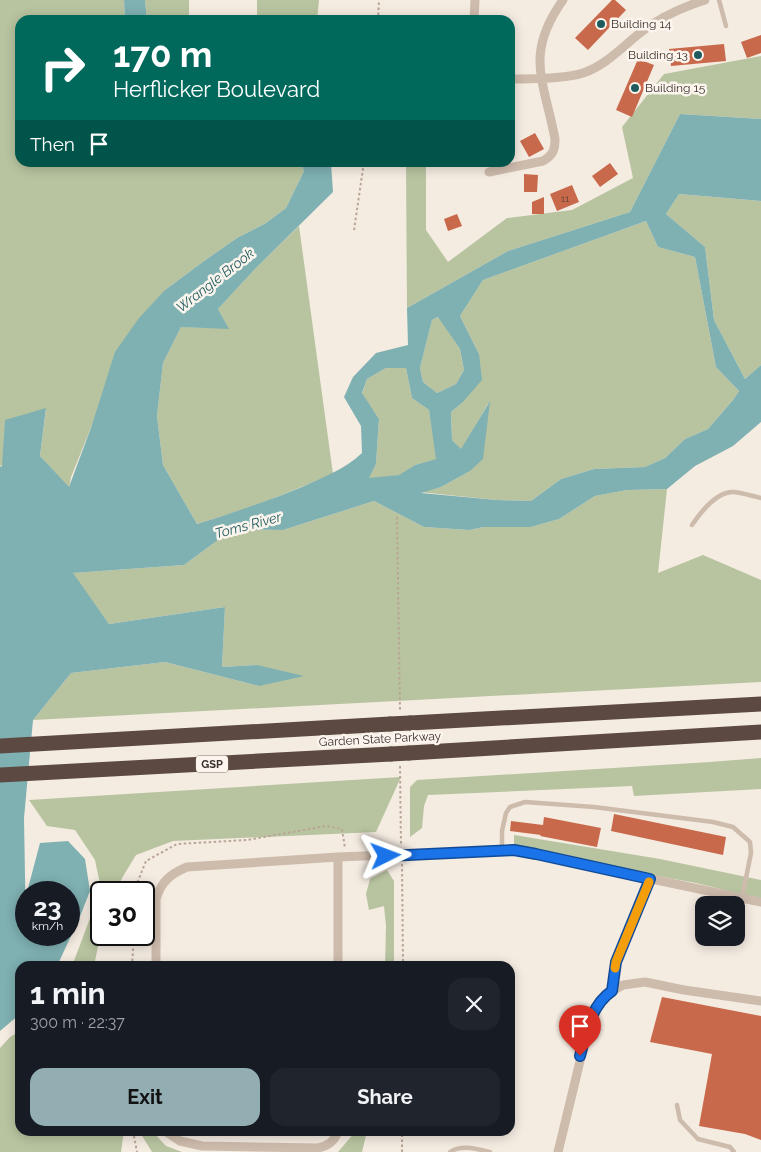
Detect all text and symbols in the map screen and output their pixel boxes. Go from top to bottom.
place label: Building 14 [611,17,672,31]
marker: Building 14 [595,18,607,30]
text: 170 m [113,34,212,75]
icon: right [30,35,95,100]
place label: Building 13 [628,48,688,62]
marker: Building 13 [692,49,704,61]
text: Herflicker Boulevard [113,76,320,102]
place label: Building 15 [645,81,706,95]
marker: Building 15 [629,82,641,94]
icon: arrive [85,130,113,158]
text: Then [30,133,75,155]
house number: 11 [561,193,570,204]
water label: Wrangle Brook [173,244,257,315]
water label: Toms River [213,508,284,542]
street label: Garden State Parkway [319,729,442,749]
road number: GSP [196,756,228,772]
position arrow [359,829,411,881]
speed limit sign: 30 [90,881,155,946]
text: 23 [33,892,62,922]
map controls [695,896,745,946]
button: layers [695,896,745,946]
text: km/h [32,919,63,933]
text: 1 min [30,976,106,1011]
button: close [448,978,500,1030]
pin [559,1005,601,1056]
icon: arrive [566,1012,594,1040]
text: 300 m · 22:37 [30,1013,125,1032]
button: Exit [30,1068,260,1126]
button: Share [270,1068,500,1126]

